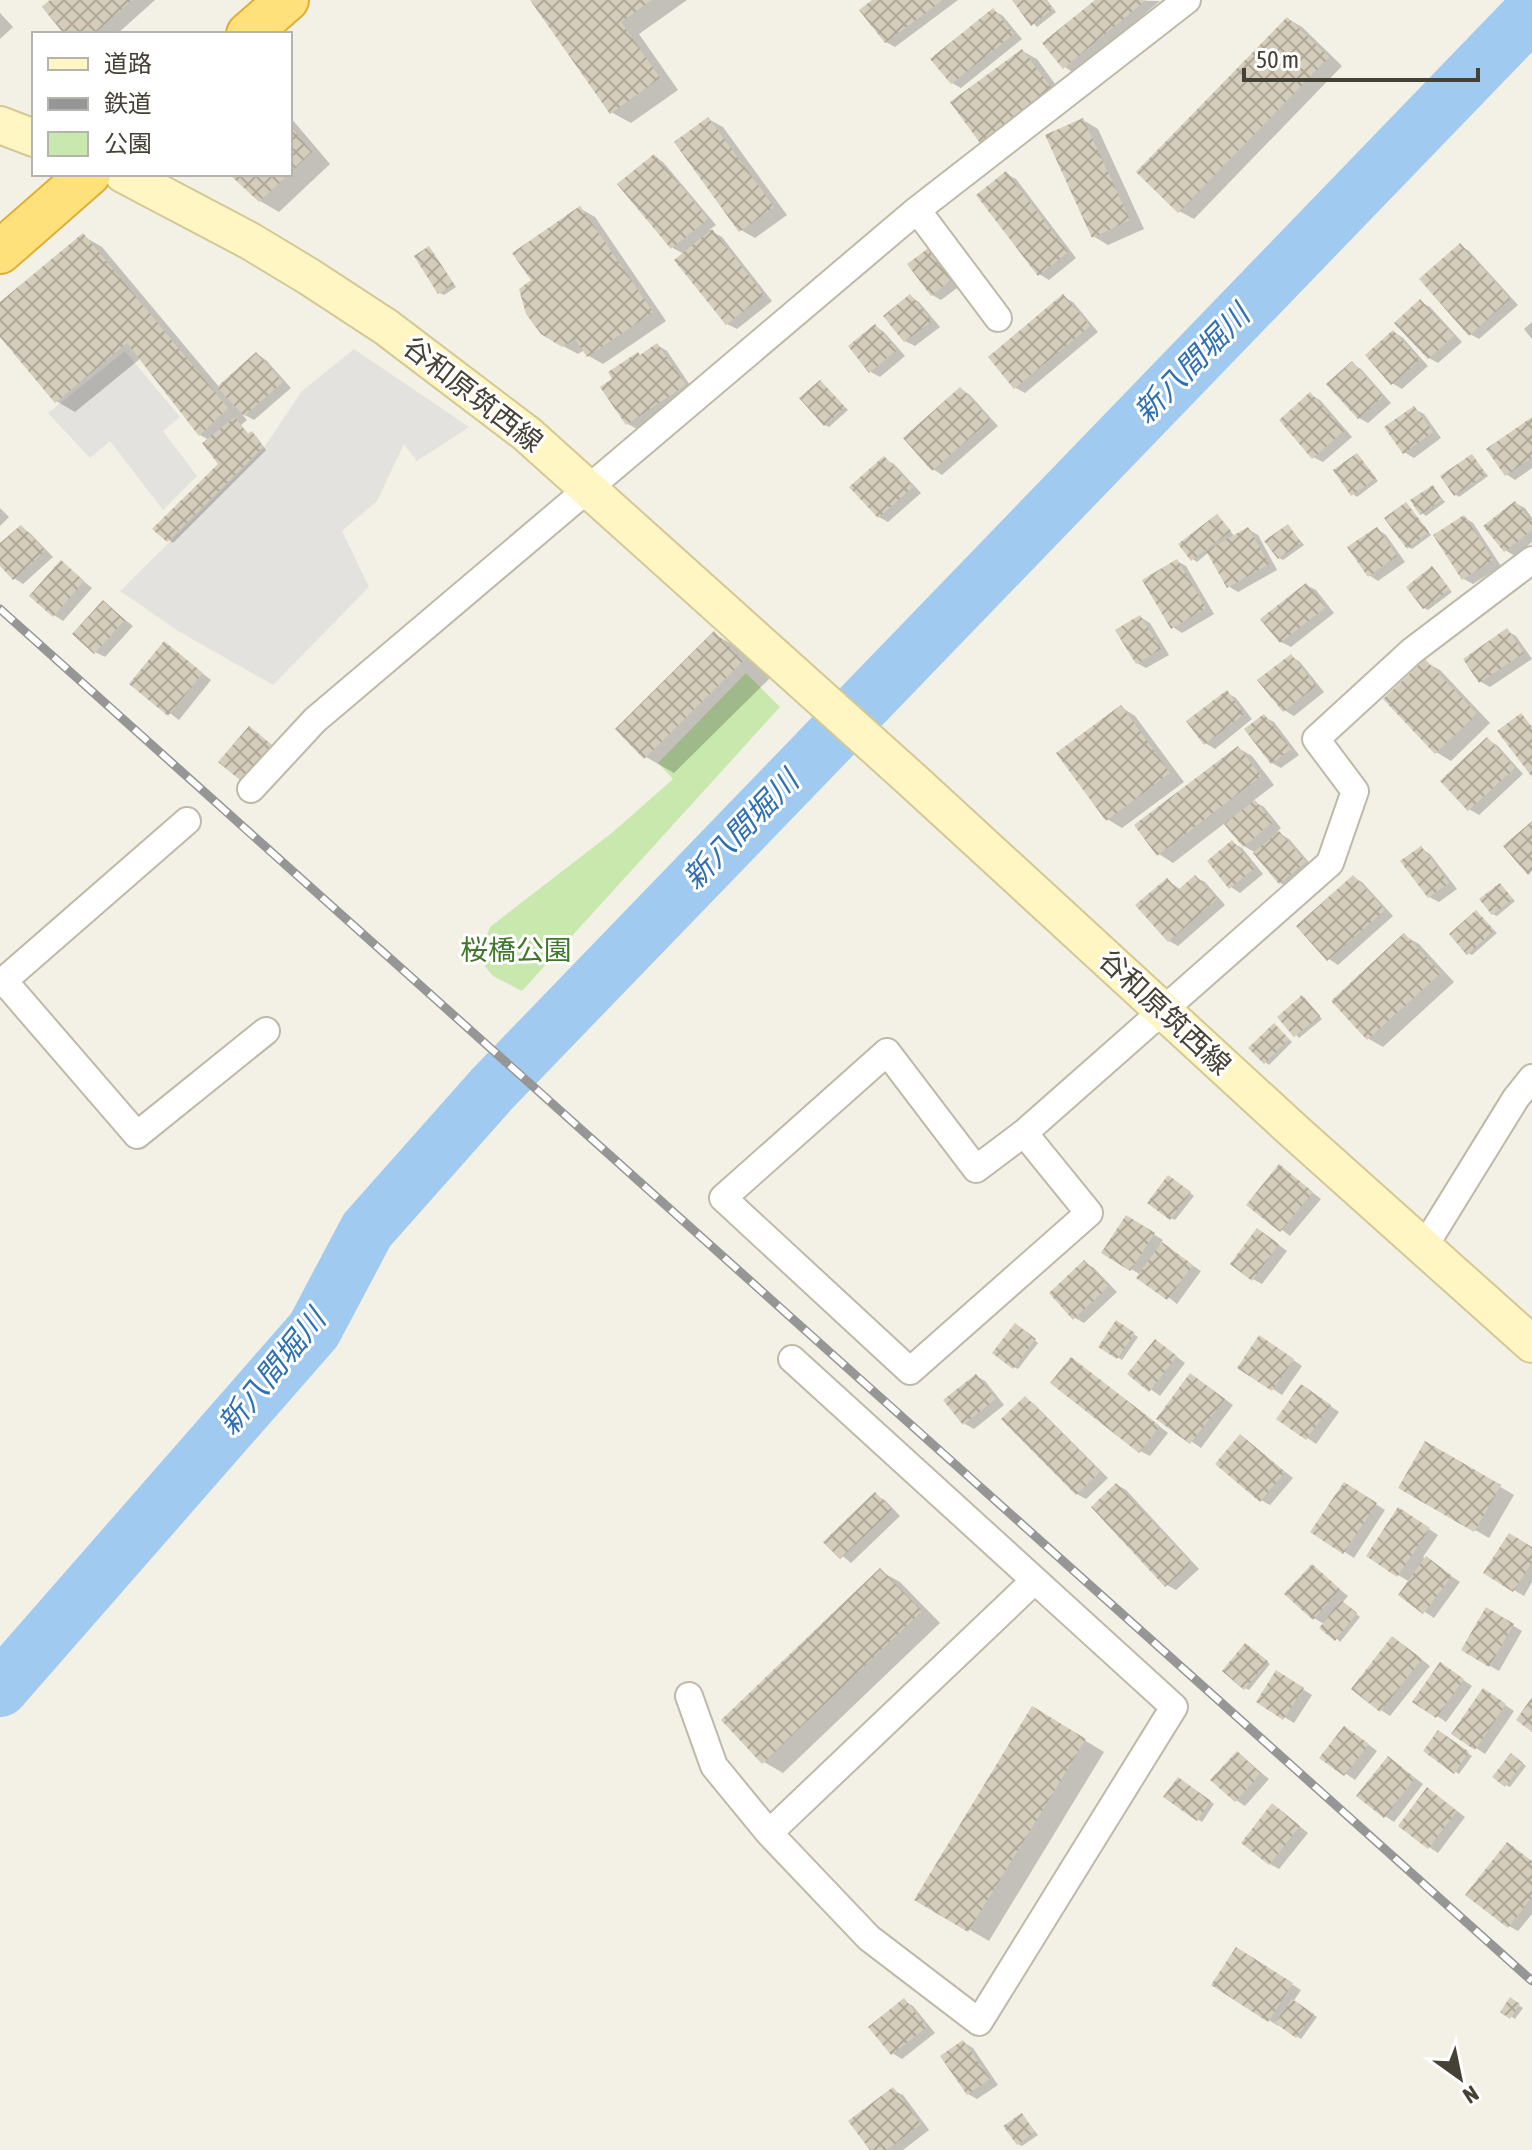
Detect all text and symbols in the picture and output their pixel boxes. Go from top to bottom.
legend [32,32,292,176]
scale bar [1244,32,1478,82]
text: 50 m [1256,46,1299,73]
text: 道路 [104,50,152,77]
text: 鉄道 [104,90,152,117]
text: 公園 [104,130,152,157]
water label: 新八間堀川 [1127,295,1258,429]
street label: 谷和原筑西線 [397,330,549,458]
water label: 新八間堀川 [676,761,807,895]
park label: 桜橋公園 [460,934,572,966]
street label: 谷和原筑西線 [1093,943,1237,1081]
water label: 新八間堀川 [211,1300,334,1440]
north arrow [1420,2038,1500,2118]
text: N [1458,2080,1483,2109]

